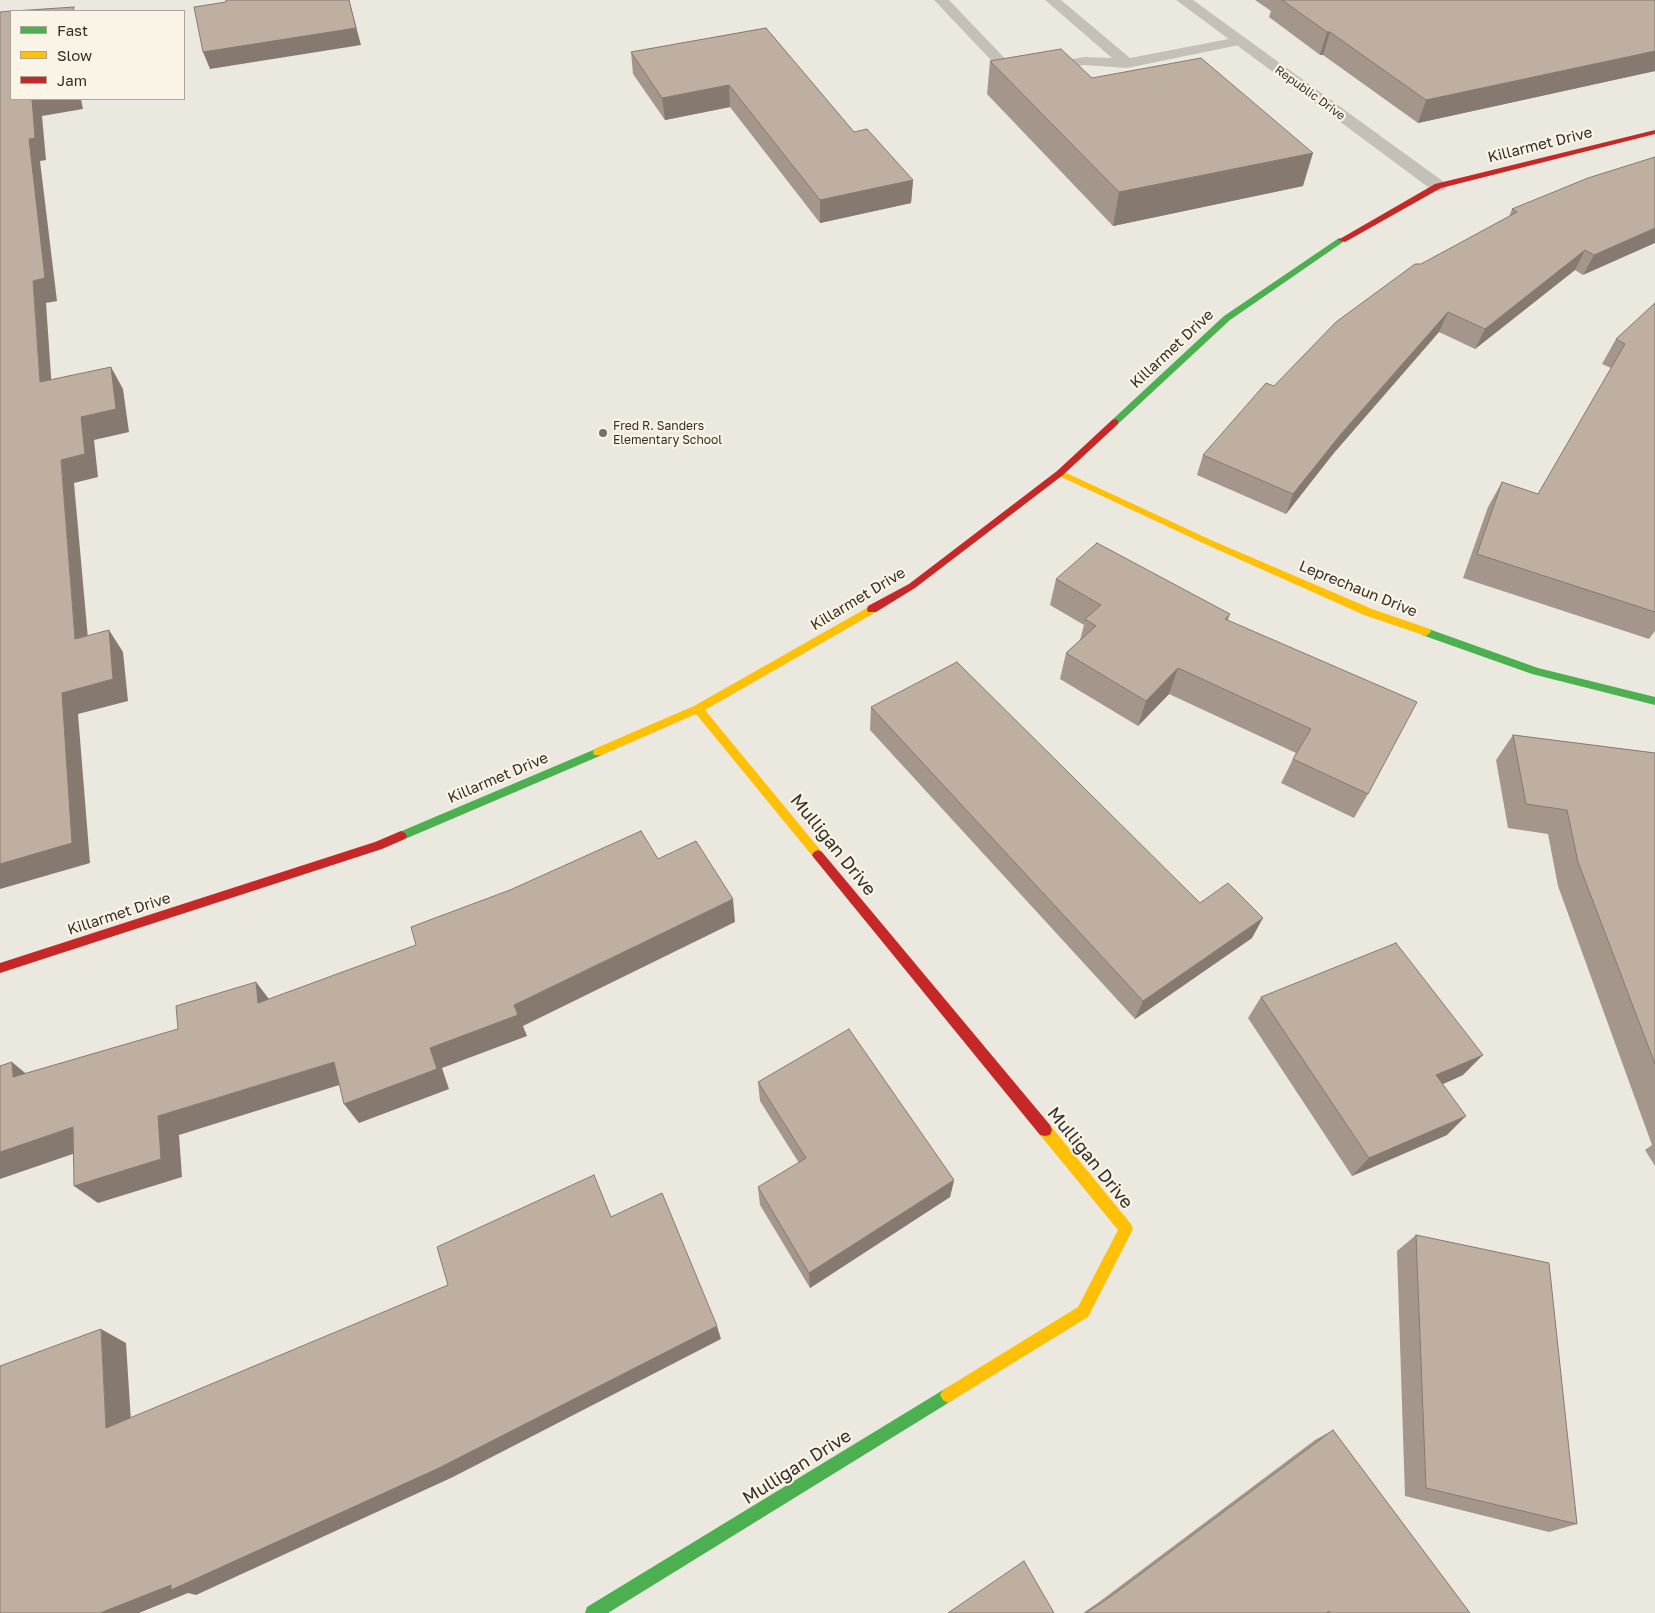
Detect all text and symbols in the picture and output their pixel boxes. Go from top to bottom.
legend [10,10,185,100]
text: Fast [57,21,88,39]
text: Slow [57,46,92,64]
street label: Republic Drive [1272,63,1348,123]
text: Jam [57,71,87,89]
street label: Killarmet Drive [1486,123,1594,167]
street label: Killarmet Drive [1127,306,1217,392]
place label: Fred R. Sanders Elementary School [613,419,722,447]
marker: Fred R. Sanders Elementary School [597,427,609,439]
street label: Leprechaun Drive [1296,557,1420,621]
street label: Killarmet Drive [807,564,909,634]
street label: Killarmet Drive [445,749,551,807]
street label: Mulligan Drive [786,790,880,900]
street label: Killarmet Drive [65,889,173,939]
street label: Mulligan Drive [1043,1103,1137,1213]
street label: Mulligan Drive [739,1425,855,1509]

